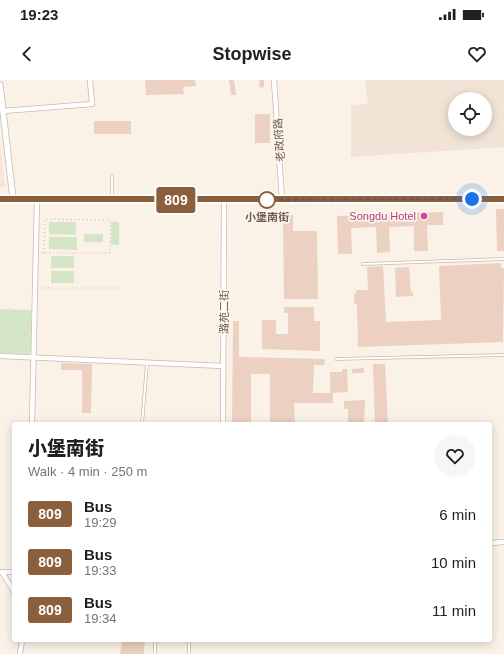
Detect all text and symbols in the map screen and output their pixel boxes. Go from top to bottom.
text: 19:23 [20,6,58,23]
icon: back [16,43,38,65]
icon: heart [466,43,488,65]
text: Stopwise [212,44,292,64]
map controls [448,92,492,136]
button: locate [448,92,492,136]
street label: 老政府路 [271,118,287,162]
line badge: 809 [153,187,199,213]
your location [462,189,482,209]
marker: 小堡南街 [258,191,276,209]
text: 809 [164,192,188,208]
place label: Songdu Hotel [349,210,416,222]
place label: 小堡南街 [245,211,289,223]
marker: Songdu Hotel [419,211,429,221]
street label: 潞苑二街 [218,290,230,334]
button: heart [434,435,476,477]
text: 小堡南街 [28,438,104,459]
text: Walk · 4 min · 250 m [28,464,147,479]
text: Bus [84,498,112,515]
text: 809 [38,506,62,522]
text: 6 min [439,506,476,523]
text: 19:29 [84,515,117,530]
text: Bus [84,546,112,563]
text: 809 [38,554,62,570]
text: 10 min [431,554,476,571]
text: 19:33 [84,563,117,578]
text: Bus [84,594,112,611]
text: 809 [38,602,62,618]
text: 11 min [432,602,476,619]
text: 19:34 [84,611,117,626]

